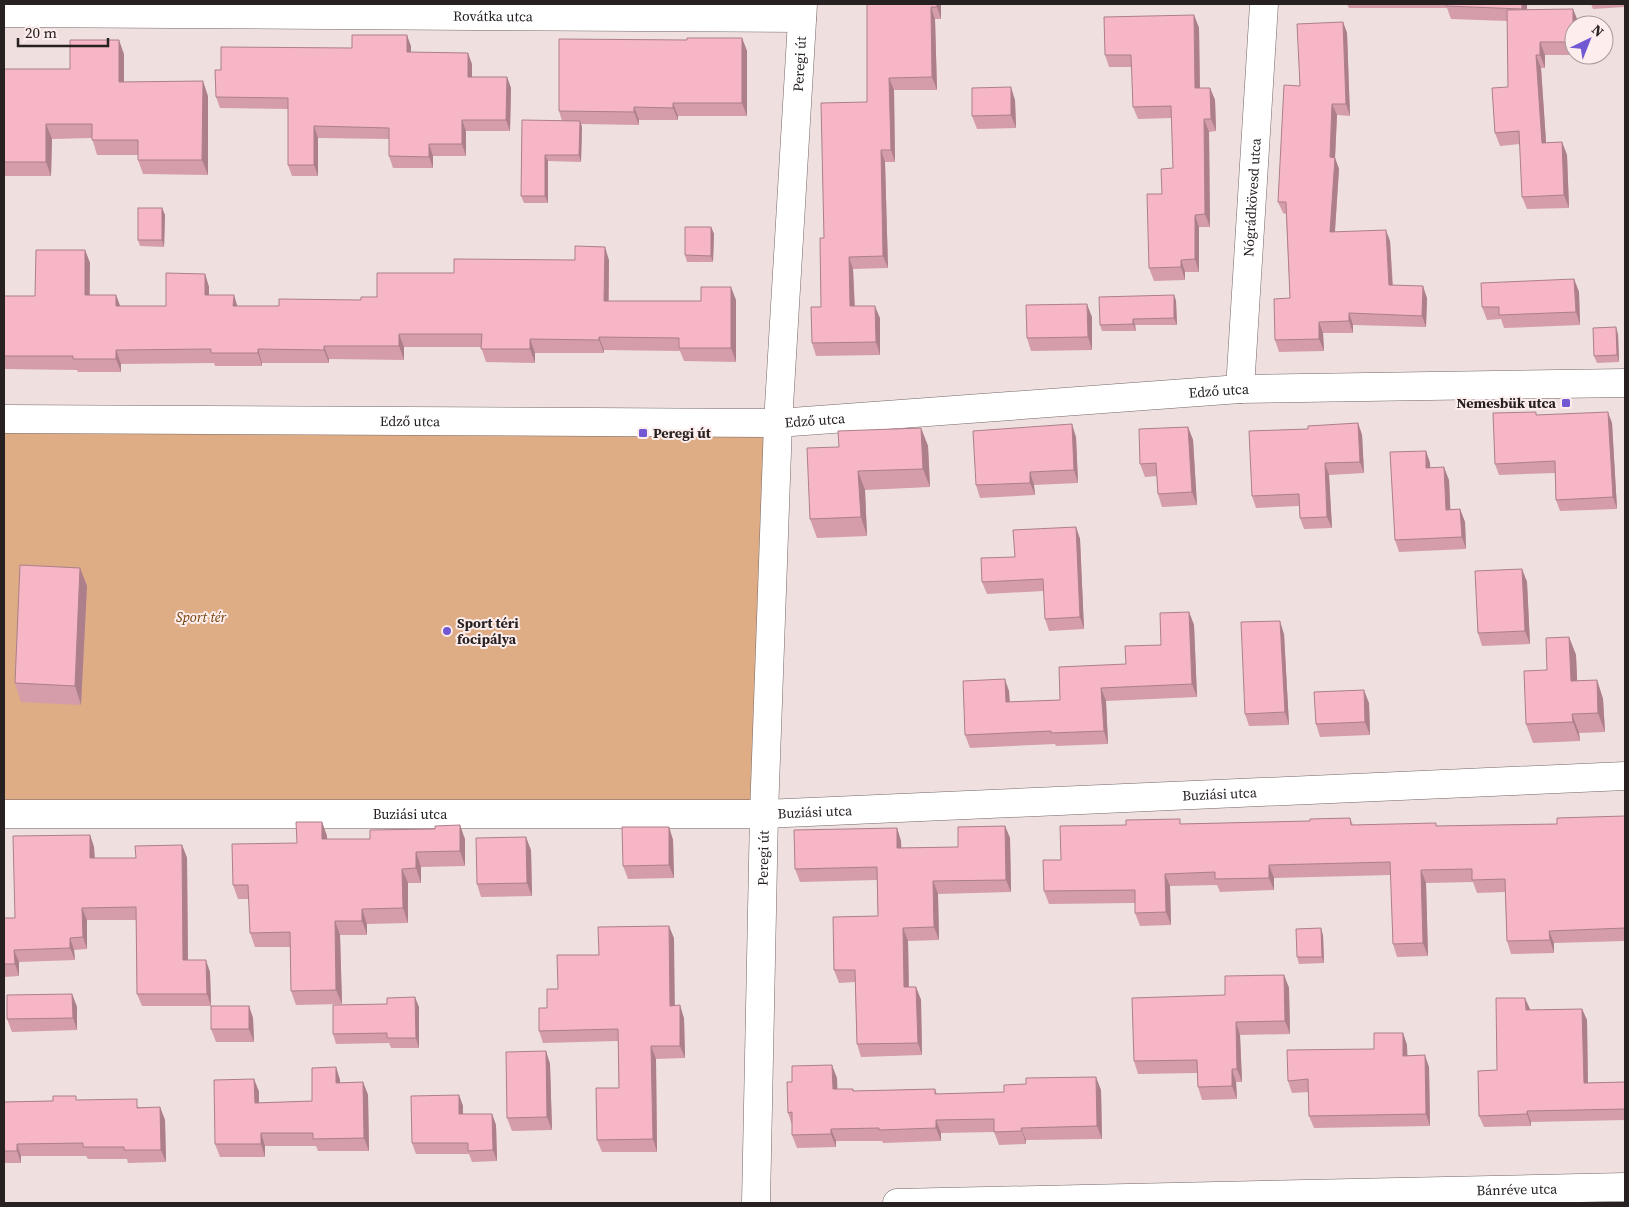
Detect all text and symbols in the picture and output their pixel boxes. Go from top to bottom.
street label: Rovátka utca [453,6,534,26]
scale bar [18,15,108,47]
north arrow [1564,15,1614,65]
text: N [1587,20,1608,41]
text: 20 m [25,22,57,43]
street label: Peregi út [788,35,811,92]
street label: Nógrádkövesd utca [1238,137,1266,257]
street label: Edző utca [1188,379,1250,403]
place label: Nemesbük utca [1457,393,1557,413]
marker: Nemesbük utca [1560,397,1572,409]
street label: Edző utca [784,408,847,432]
street label: Edző utca [380,411,441,431]
place label: Peregi út [653,423,712,443]
marker: Peregi út [637,427,649,439]
park label: Sport tér [176,607,226,627]
place label: Sport téri focipálya [457,613,519,649]
marker: Sport téri focipálya [441,625,453,637]
street label: Buziási utca [1182,782,1258,806]
street label: Buziási utca [777,800,854,823]
street label: Buziási utca [373,804,448,824]
street label: Peregi út [753,830,774,886]
street label: Bánréve utca [1476,1178,1558,1200]

